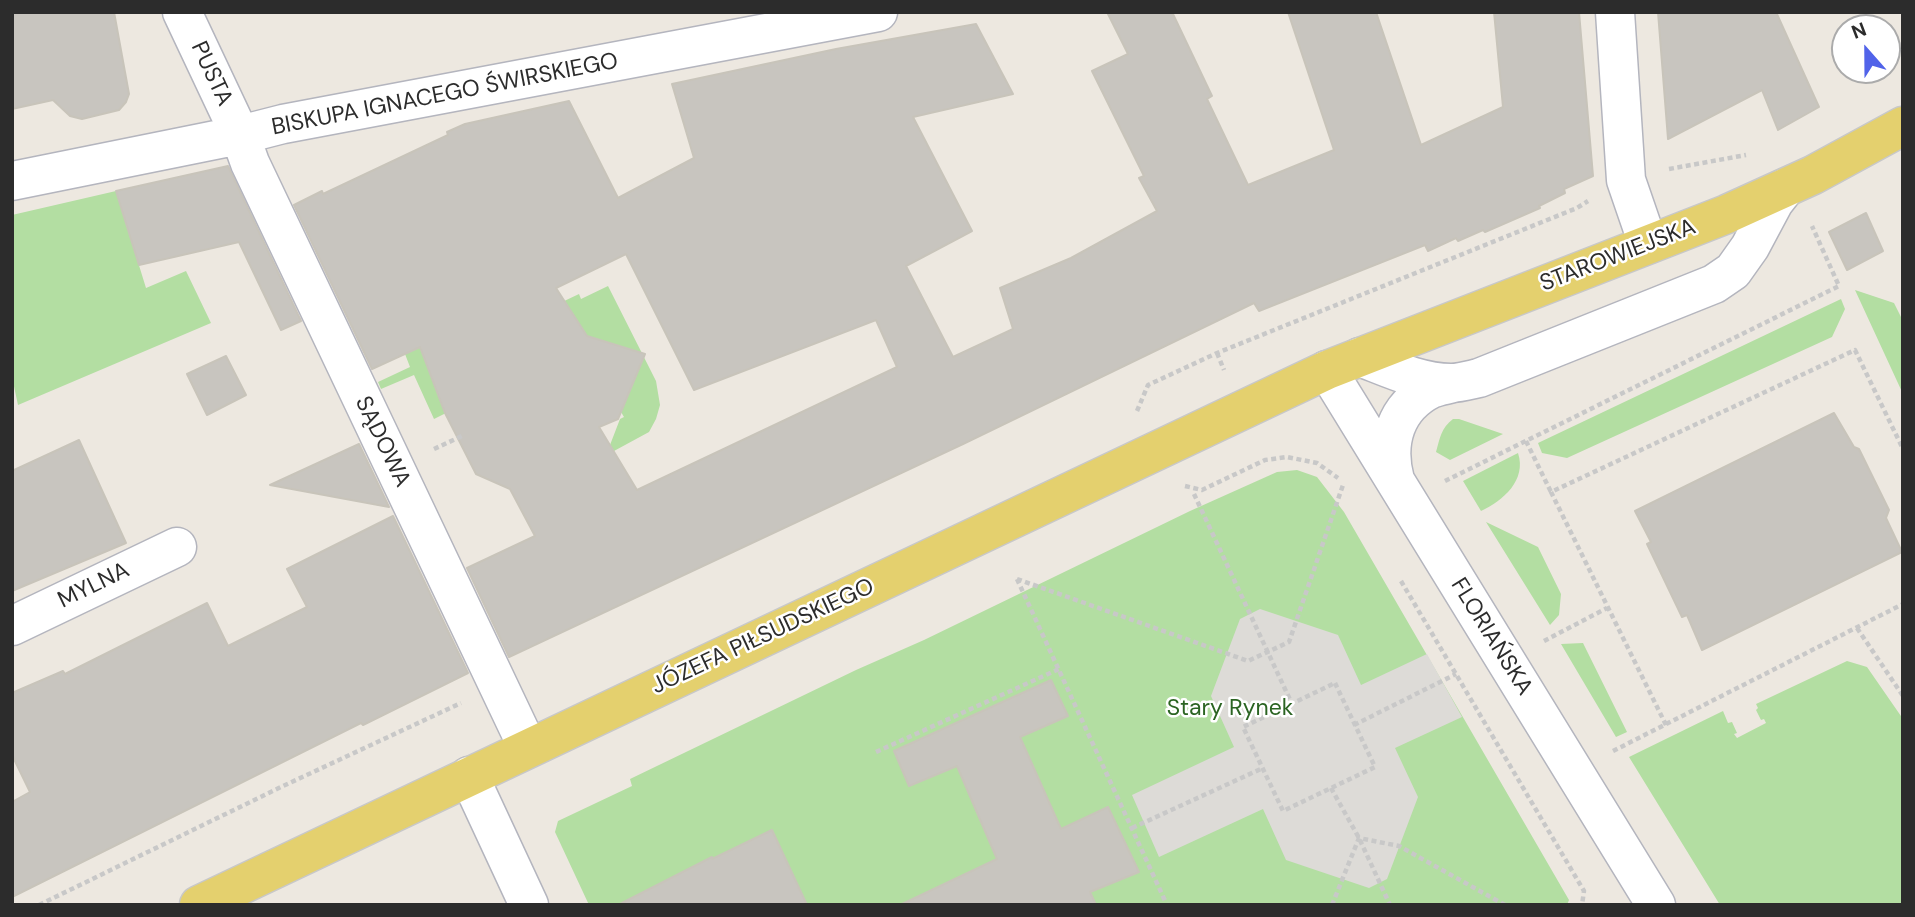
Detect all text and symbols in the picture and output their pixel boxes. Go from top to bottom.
north arrow [1831,14,1901,84]
text: N [1848,17,1870,45]
street label: PUSTA [184,37,238,111]
street label: BISKUPA IGNACEGO ŚWIRSKIEGO [269,48,621,142]
street label: STAROWIEJSKA [1536,214,1700,298]
street label: SĄDOWA [348,392,416,492]
street label: MYLNA [54,557,134,615]
street label: JÓZEFA PIŁSUDSKIEGO [647,573,879,701]
street label: FLORIAŃSKA [1444,573,1538,701]
park label: Stary Rynek [1167,695,1293,723]

